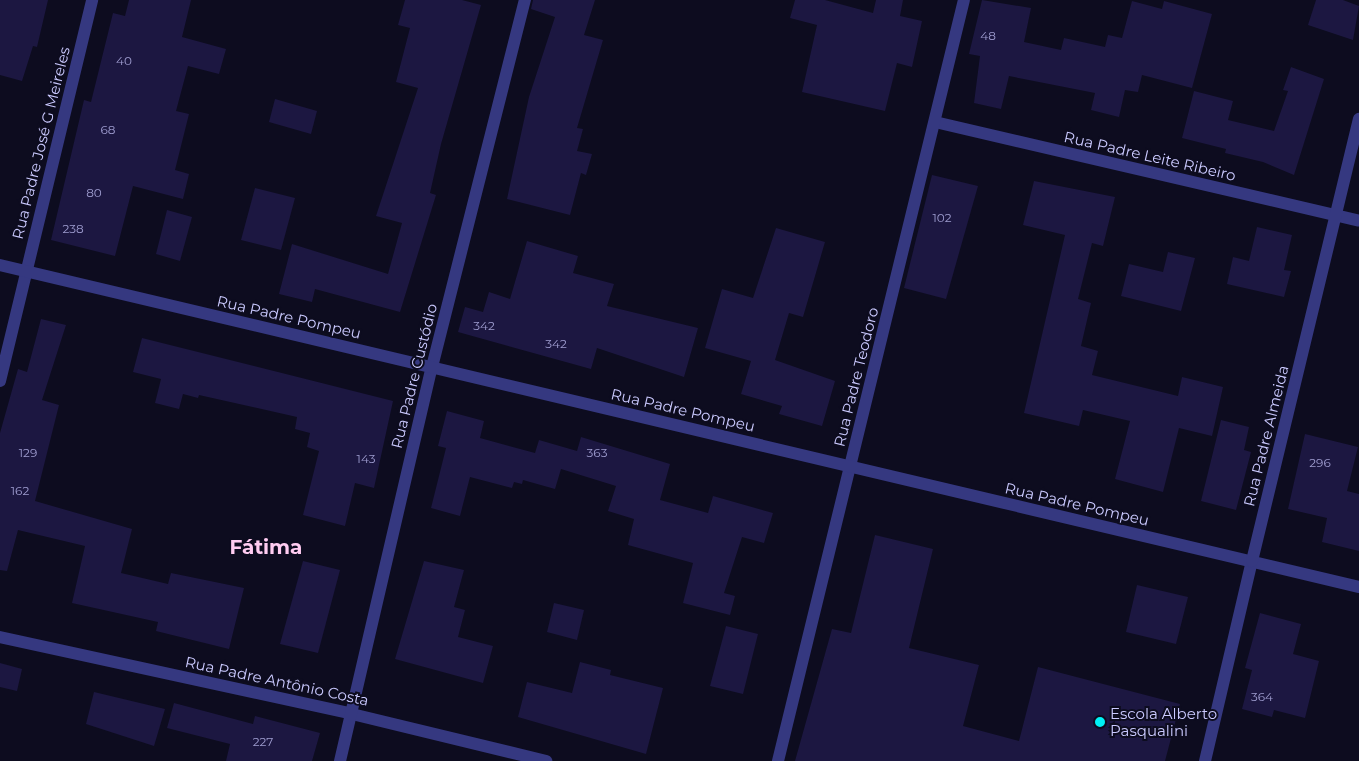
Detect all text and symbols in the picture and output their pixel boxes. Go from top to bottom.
house number: 48 [980,29,996,43]
street label: Rua Padre José G Meireles [8,45,74,241]
house number: 40 [116,54,132,68]
house number: 68 [101,123,115,137]
street label: Rua Padre Leite Ribeiro [1062,127,1238,185]
house number: 80 [86,186,102,200]
house number: 102 [932,211,952,225]
house number: 238 [62,222,84,236]
street label: Rua Padre Pompeu [215,292,363,342]
street label: Rua Padre Custódio [387,302,441,450]
street label: Rua Padre Teodoro [830,305,882,449]
house number: 342 [473,319,495,333]
house number: 342 [545,337,567,351]
street label: Rua Padre Almeida [1240,364,1292,508]
street label: Rua Padre Pompeu [609,385,757,435]
house number: 129 [19,446,37,460]
house number: 363 [587,446,607,460]
house number: 143 [357,452,375,466]
house number: 296 [1309,456,1331,470]
street label: Rua Padre Pompeu [1003,479,1151,529]
house number: 162 [11,484,29,498]
district label: Fátima [230,535,302,559]
street label: Rua Padre Antônio Costa [183,653,371,709]
house number: 364 [1251,690,1273,704]
place label: Escola Alberto Pasqualini [1110,704,1217,739]
marker: Escola Alberto Pasqualini [1094,716,1106,728]
house number: 227 [253,735,273,749]

